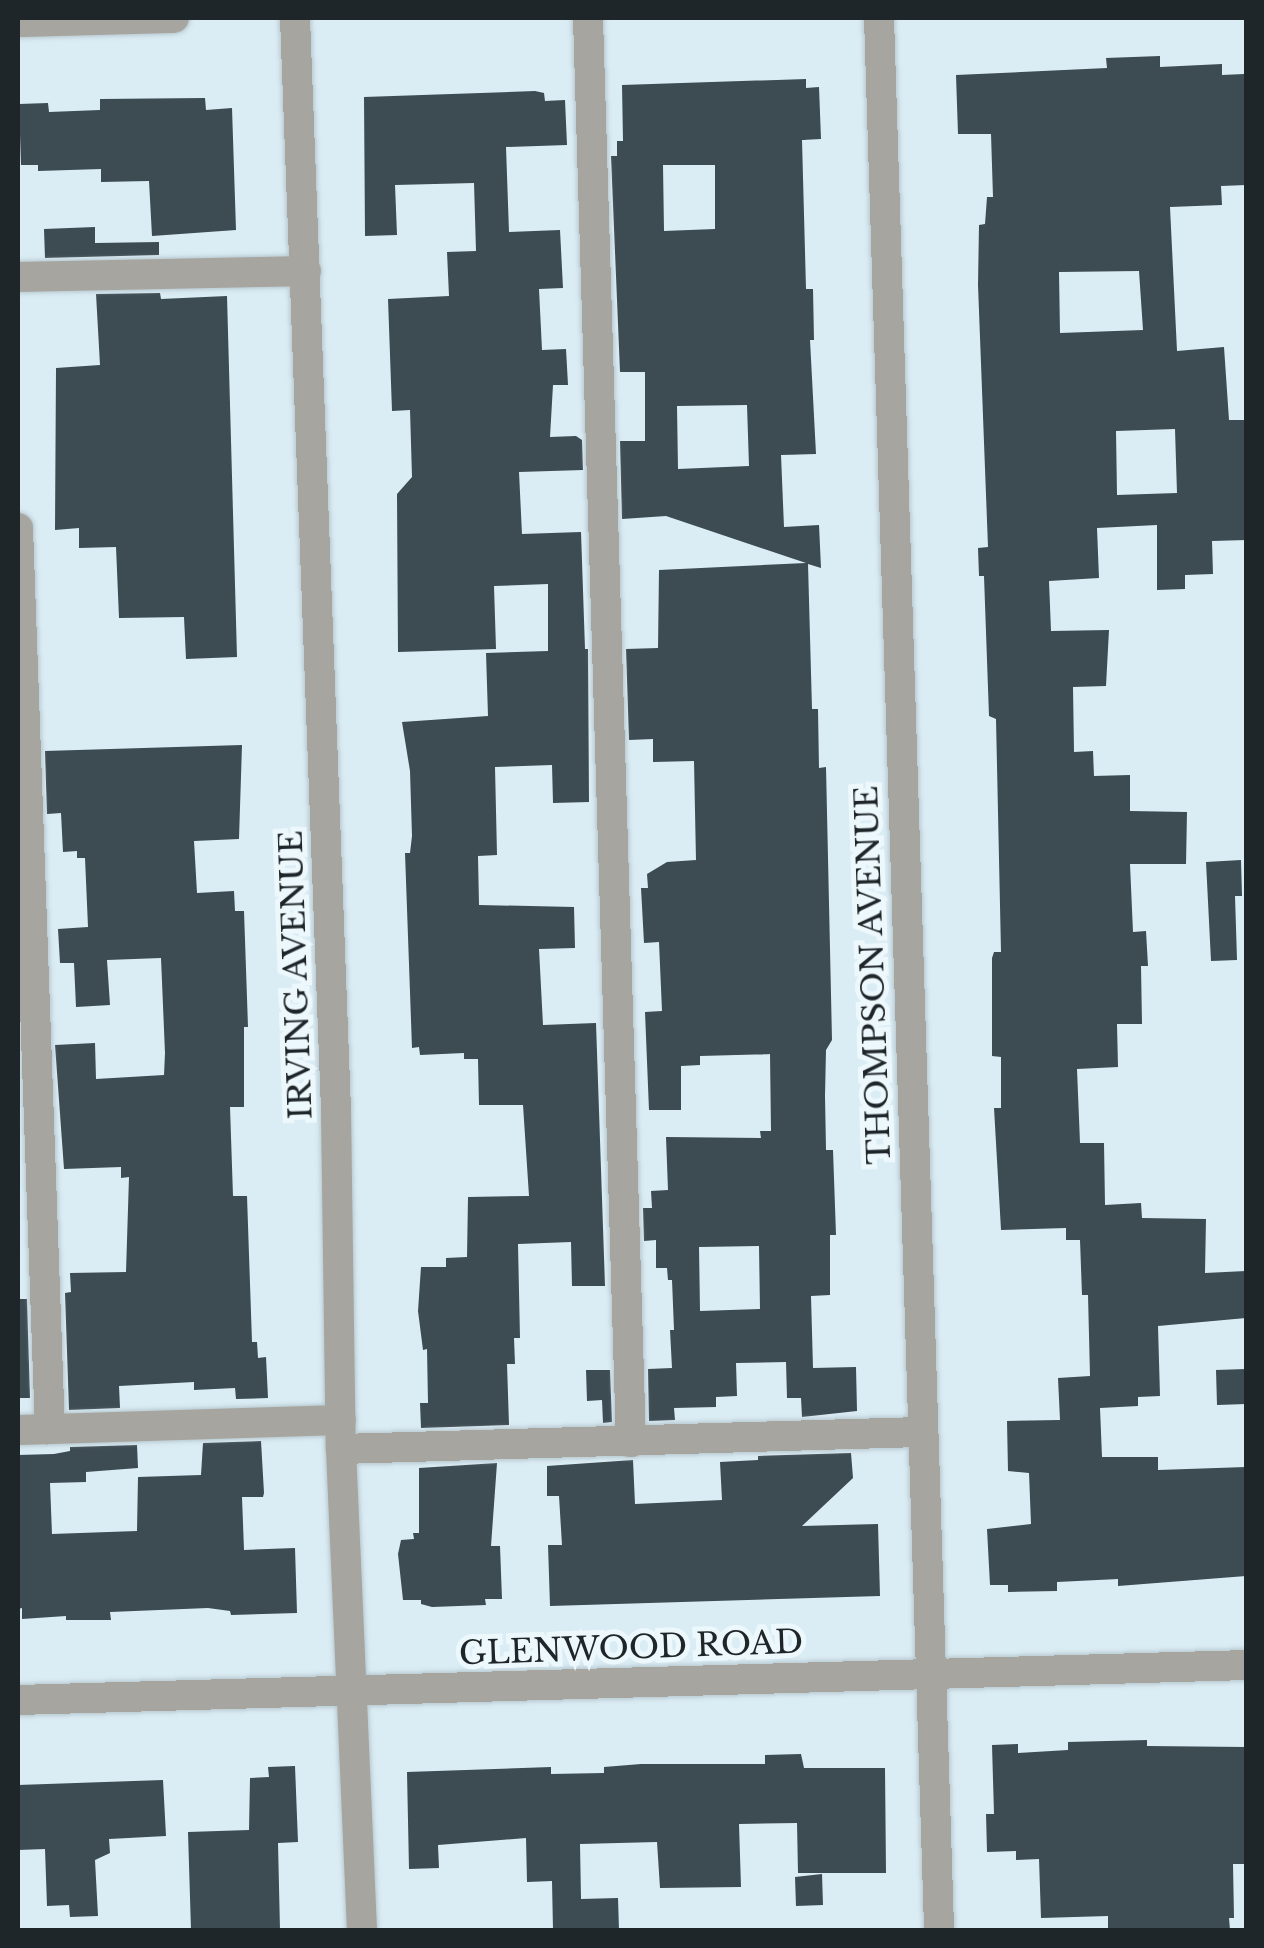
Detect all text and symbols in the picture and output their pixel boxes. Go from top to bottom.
street label: THOMPSON AVENUE [847,784,899,1166]
street label: IRVING AVENUE [272,829,320,1121]
street label: GLENWOOD ROAD [458,1623,804,1673]

